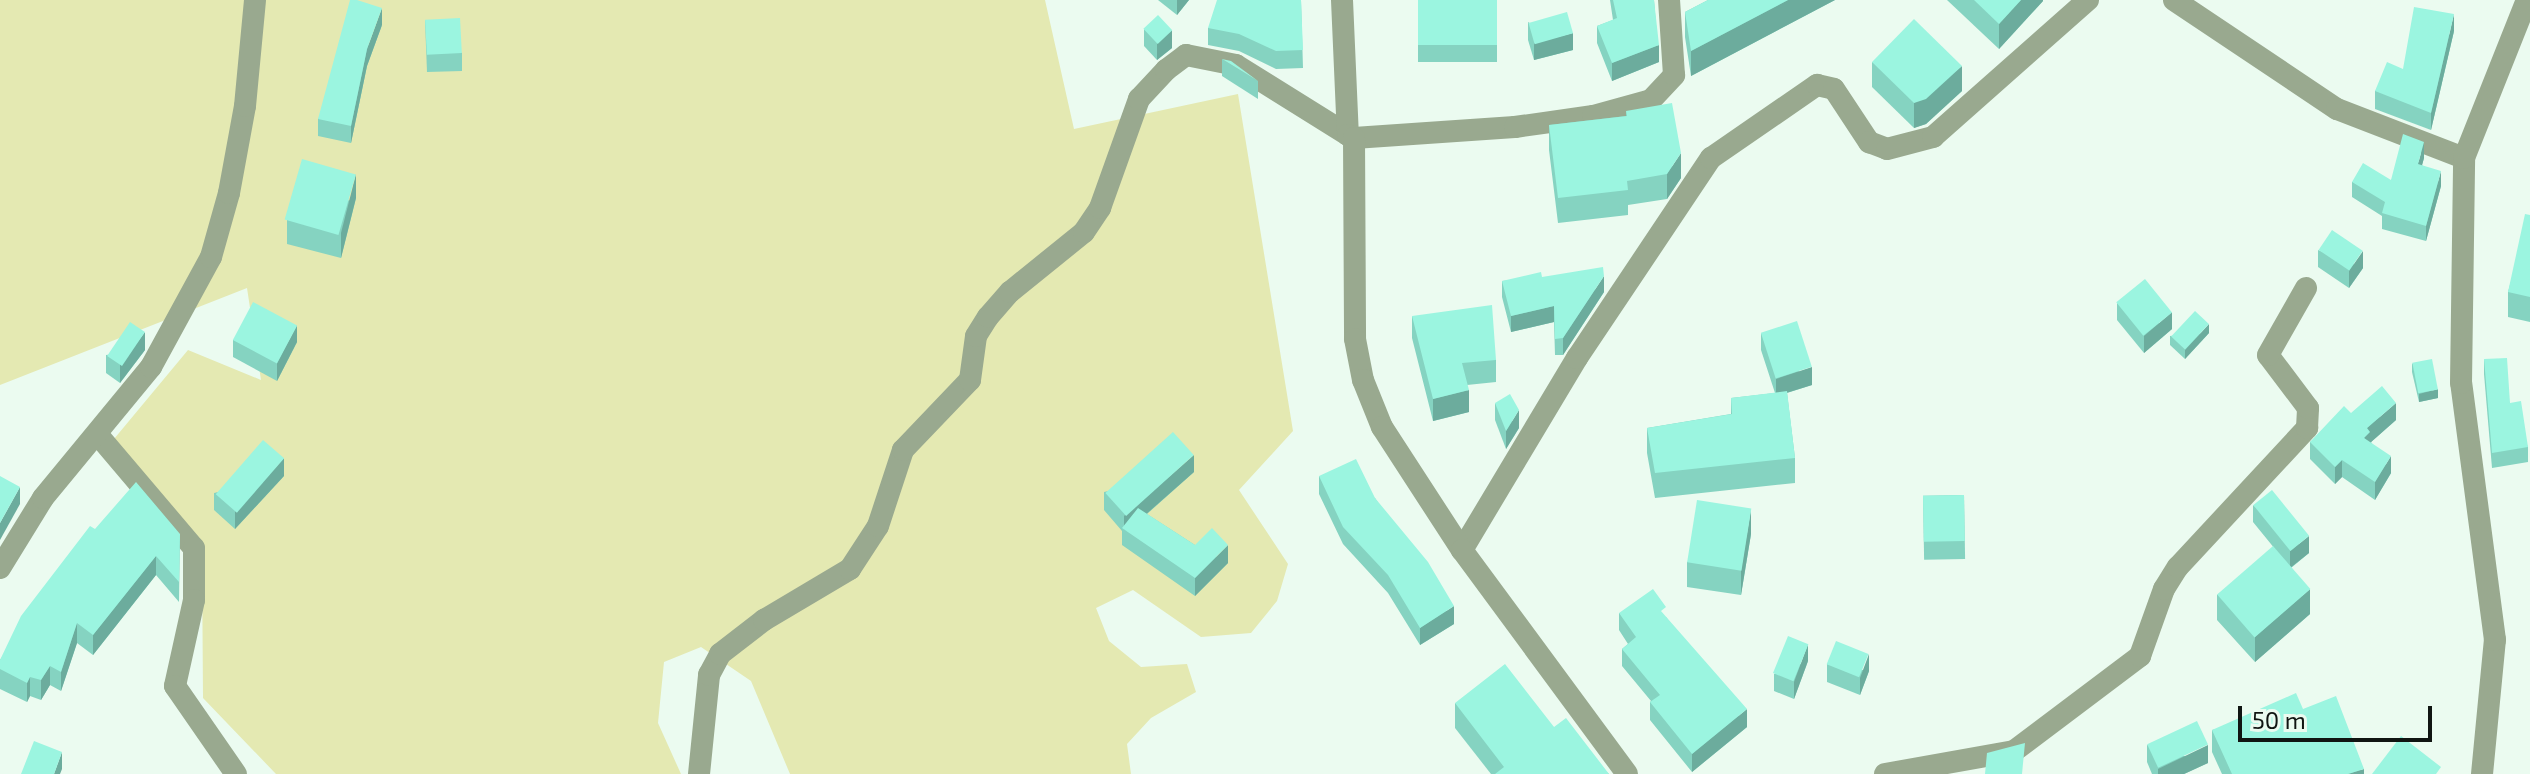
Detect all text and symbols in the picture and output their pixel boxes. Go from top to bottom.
scale bar [2242,690,2436,740]
text: 50 m [2252,705,2306,734]

